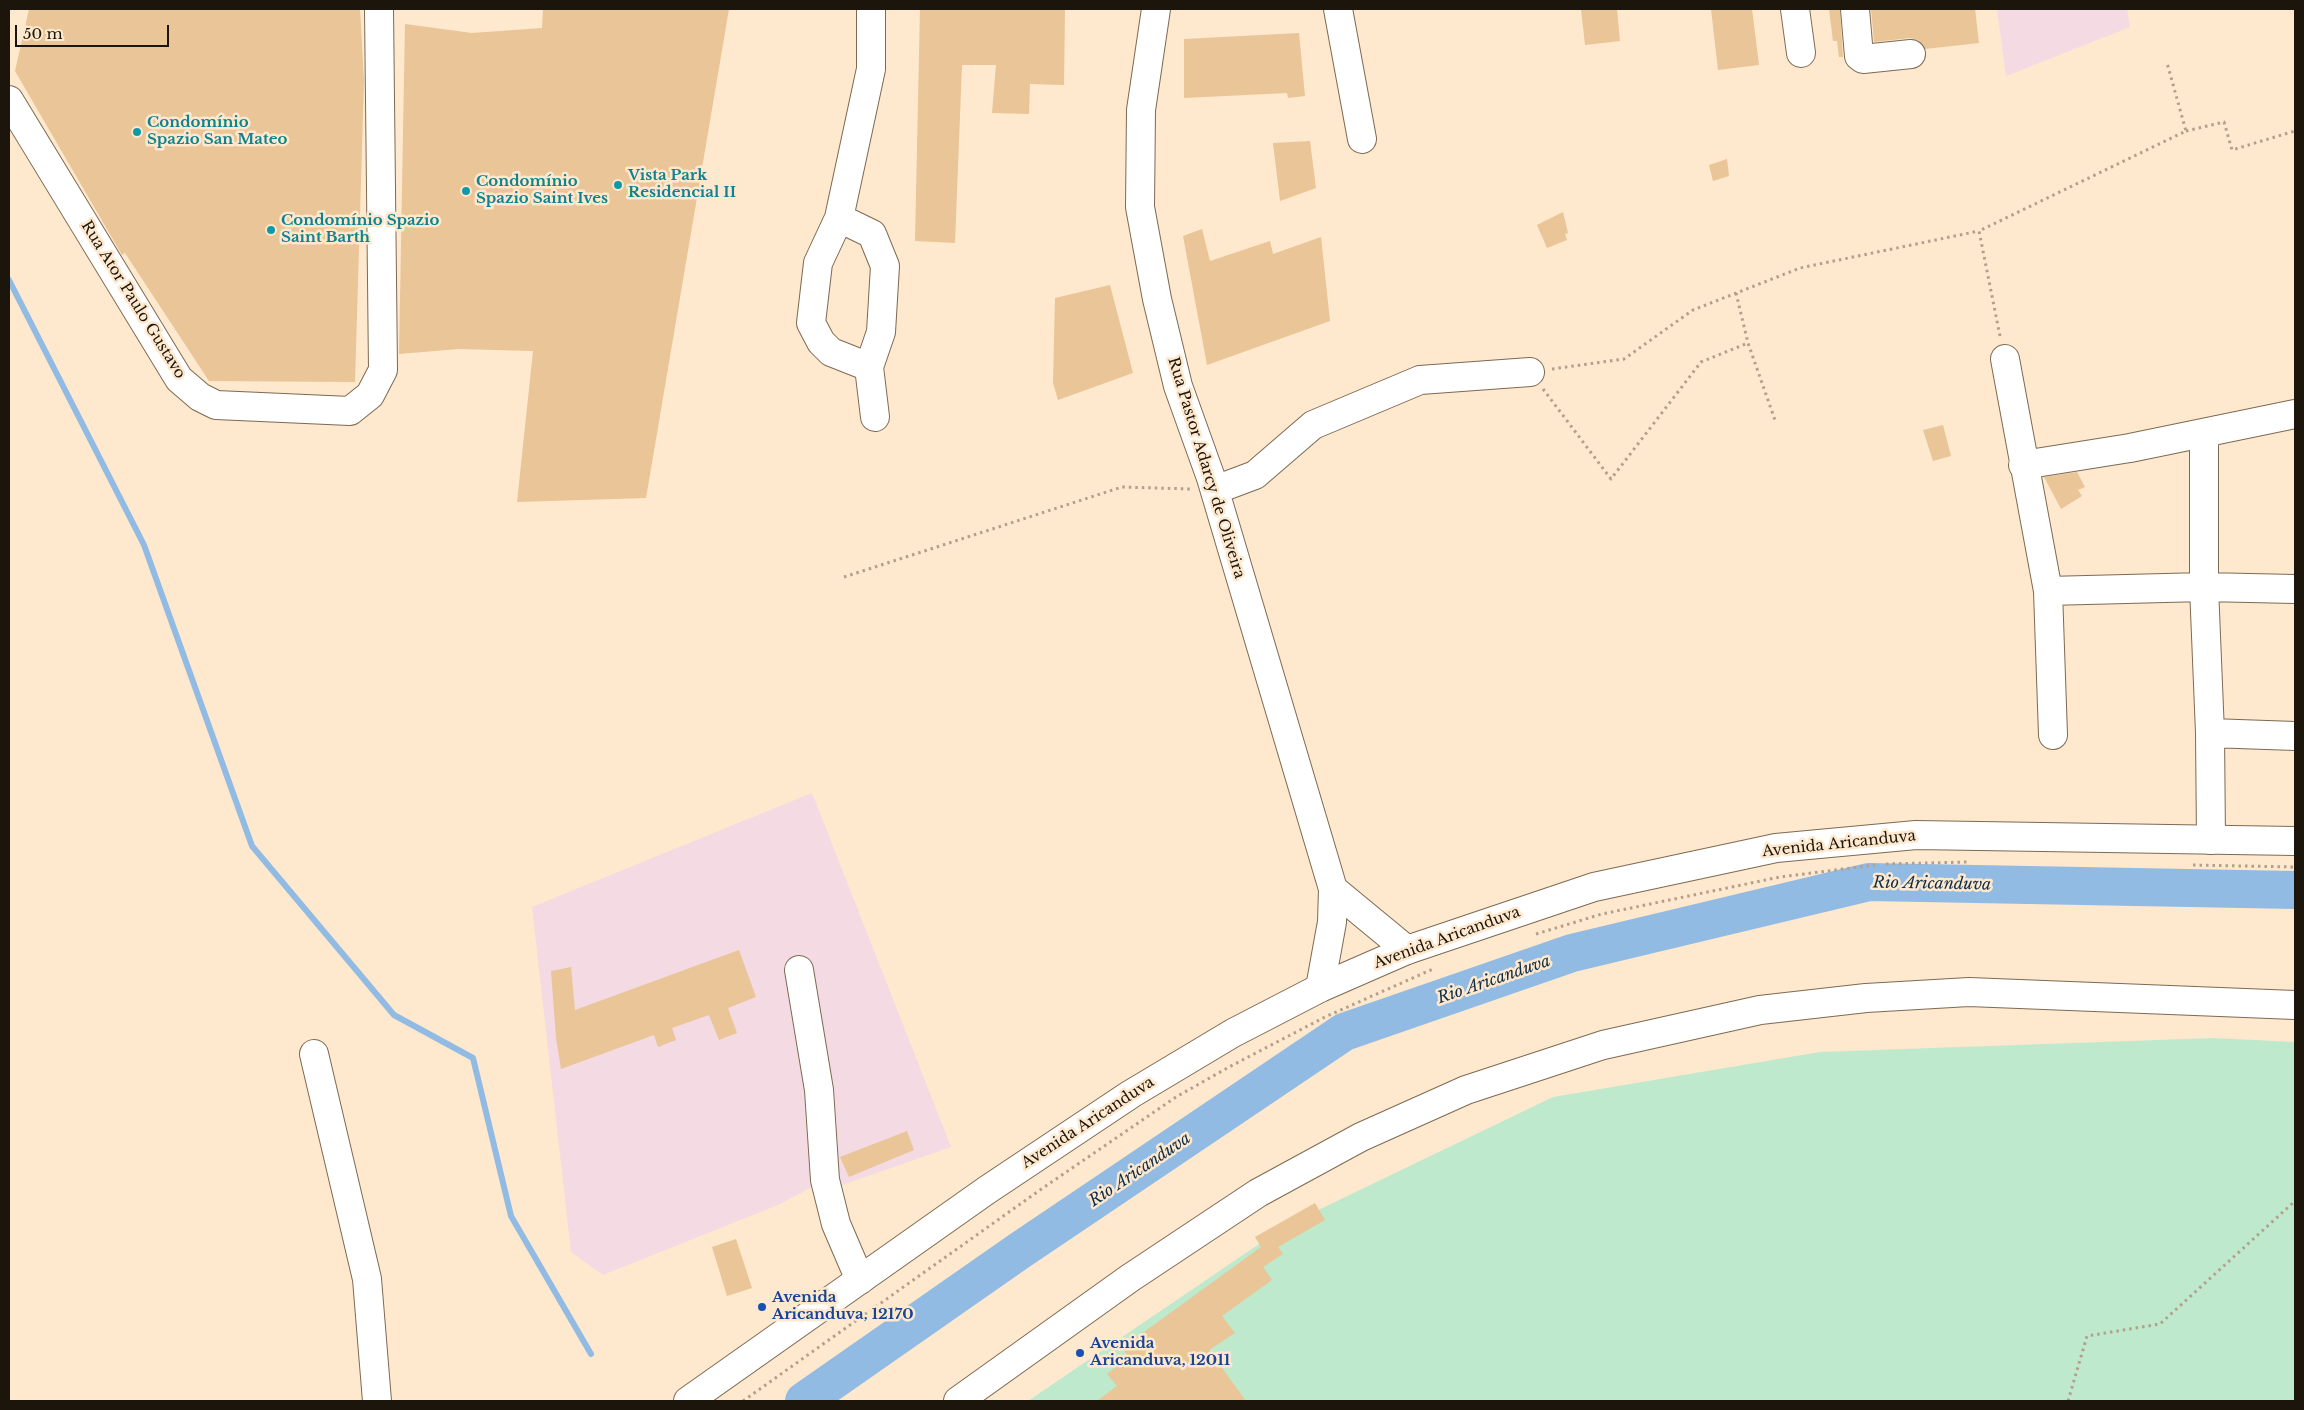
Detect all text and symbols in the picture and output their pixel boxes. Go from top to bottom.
scale bar [18,15,171,47]
text: 50 m [23,24,63,43]
place label: Condomínio Spazio San Mateo [147,114,287,149]
marker: Condomínio Spazio San Mateo [131,126,143,138]
place label: Vista Park Residencial II [628,167,736,202]
place label: Condomínio Spazio Saint Ives [476,173,608,208]
marker: Vista Park Residencial II [612,179,624,191]
marker: Condomínio Spazio Saint Ives [460,185,472,197]
place label: Condomínio Spazio Saint Barth [281,212,439,247]
street label: Rua Ator Paulo Gustavo [77,218,189,382]
marker: Condomínio Spazio Saint Barth [265,224,277,236]
street label: Rua Pastor Adarcy de Oliveira [1164,355,1248,581]
street label: Avenida Aricanduva [1761,827,1917,861]
water label: Rio Aricanduva [1873,873,1991,895]
street label: Avenida Aricanduva [1371,903,1523,973]
water label: Rio Aricanduva [1435,952,1553,1008]
street label: Avenida Aricanduva [1018,1073,1158,1173]
water label: Rio Aricanduva [1086,1129,1194,1211]
place label: Avenida Aricanduva, 12170 [772,1289,913,1324]
marker: Avenida Aricanduva, 12170 [756,1301,768,1313]
place label: Avenida Aricanduva, 12011 [1090,1335,1230,1370]
marker: Avenida Aricanduva, 12011 [1074,1347,1086,1359]

